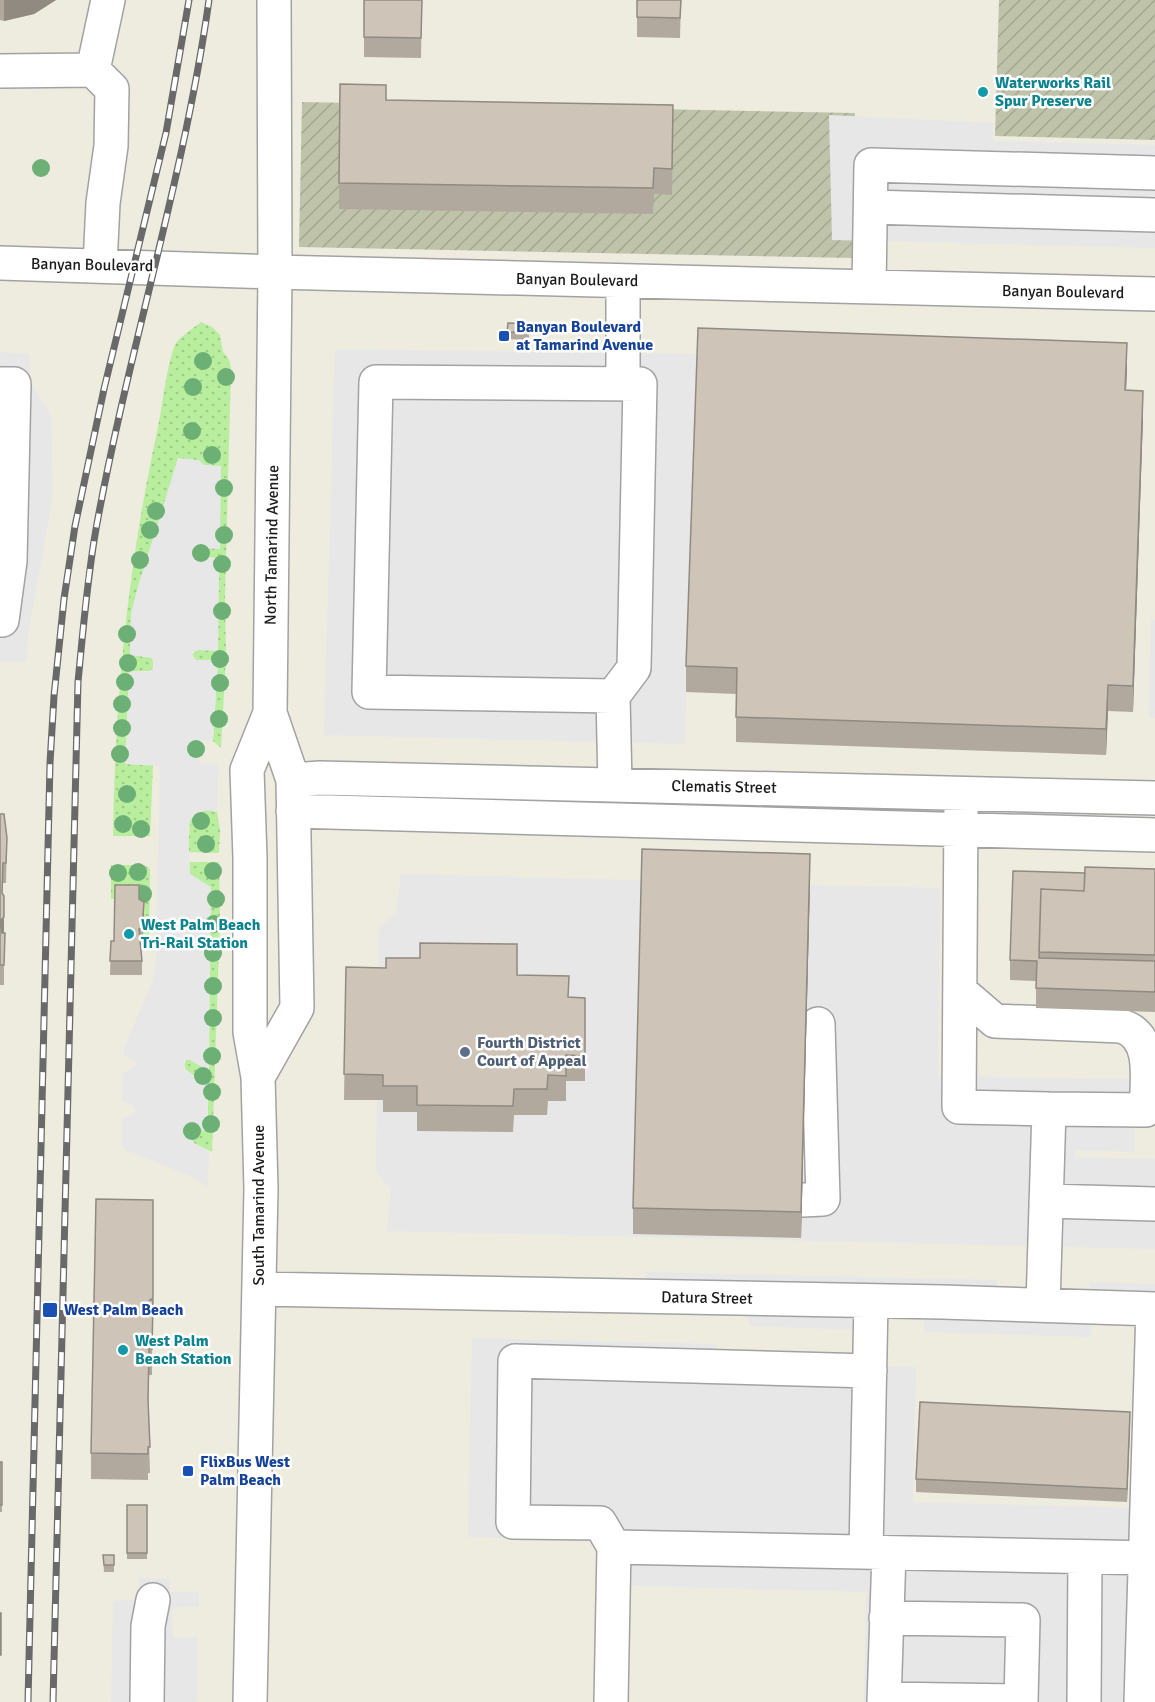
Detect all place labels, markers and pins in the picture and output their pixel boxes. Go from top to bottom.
place label: Waterworks Rail Spur Preserve [995,73,1111,111]
marker: Waterworks Rail Spur Preserve [976,85,990,99]
place label: Banyan Boulevard at Tamarind Avenue [516,317,653,355]
marker: Banyan Boulevard at Tamarind Avenue [497,329,511,343]
place label: West Palm Beach Tri-Rail Station [141,915,261,953]
marker: West Palm Beach Tri-Rail Station [122,927,136,941]
place label: Fourth District Court of Appeal [477,1033,587,1071]
marker: Fourth District Court of Appeal [458,1045,472,1059]
place label: West Palm Beach [64,1300,184,1320]
marker: West Palm Beach [41,1301,59,1319]
place label: West Palm Beach Station [135,1331,232,1369]
marker: West Palm Beach Station [116,1343,130,1357]
place label: FlixBus West Palm Beach [200,1452,290,1490]
marker: FlixBus West Palm Beach [181,1464,195,1478]

